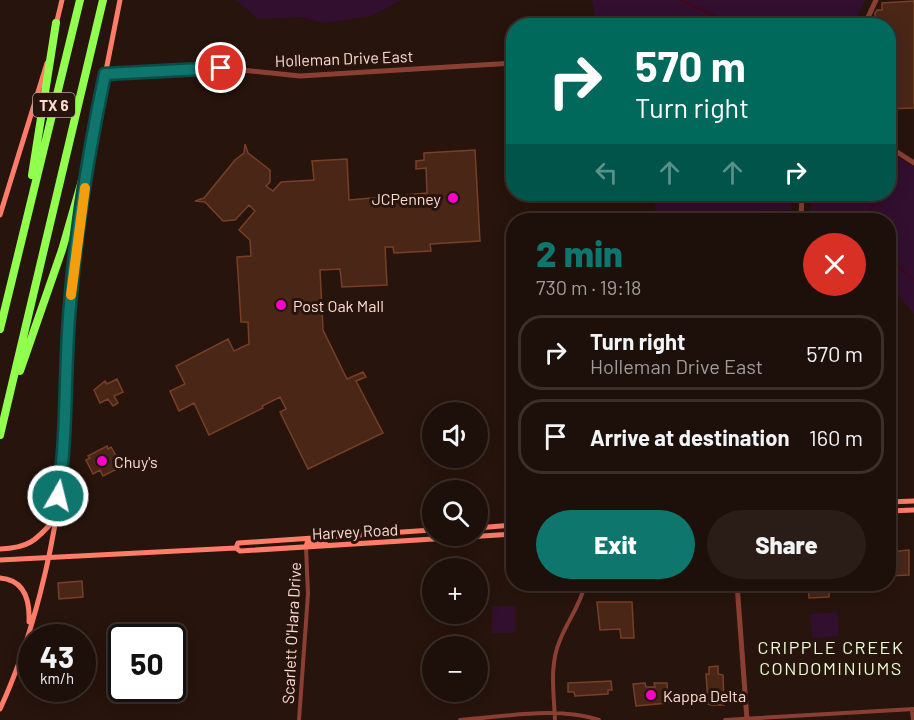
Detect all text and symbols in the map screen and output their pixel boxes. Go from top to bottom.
text: 570 m [635,40,746,90]
pin [195,42,246,93]
icon: right [536,42,614,120]
street label: Holleman Drive East [274,46,414,70]
icon: arrive [204,51,237,84]
text: Turn right [635,91,749,123]
road number: TX 6 [33,93,75,117]
icon: left [590,156,623,189]
icon: ahead [653,156,686,189]
icon: ahead [716,156,749,189]
icon: right [779,156,812,189]
place label: JCPenney [372,189,442,208]
marker: JCPenney [446,191,460,205]
text: 2 min [536,231,623,274]
button: close [803,233,866,296]
text: 730 m · 19:18 [536,275,641,299]
place label: Post Oak Mall [293,296,384,315]
marker: Post Oak Mall [274,298,288,312]
text: Turn right [590,328,685,354]
icon: right [539,336,572,369]
text: 570 m [806,340,863,366]
text: Holleman Drive East [590,354,763,378]
map controls [422,402,488,702]
button: sound [422,402,488,468]
icon: arrive [539,420,572,453]
text: Arrive at destination [590,424,789,450]
text: 160 m [809,424,863,450]
place label: Chuy's [114,452,158,471]
marker: Chuy's [95,454,109,468]
position arrow [26,464,90,528]
button: search [422,480,488,546]
button: Exit [536,510,695,579]
button: Share [707,510,866,579]
street label: Harvey Road [311,519,399,543]
button: + [422,558,488,624]
street label: Scarlett O'Hara Drive [278,562,304,704]
speed limit sign: 50 [108,624,186,702]
button: − [422,636,488,702]
district label: CRIPPLE CREEK CONDOMINIUMS [758,636,904,679]
text: 43 [40,638,74,674]
text: km/h [40,669,74,687]
place label: Kappa Delta [663,686,746,705]
marker: Kappa Delta [644,688,658,702]

